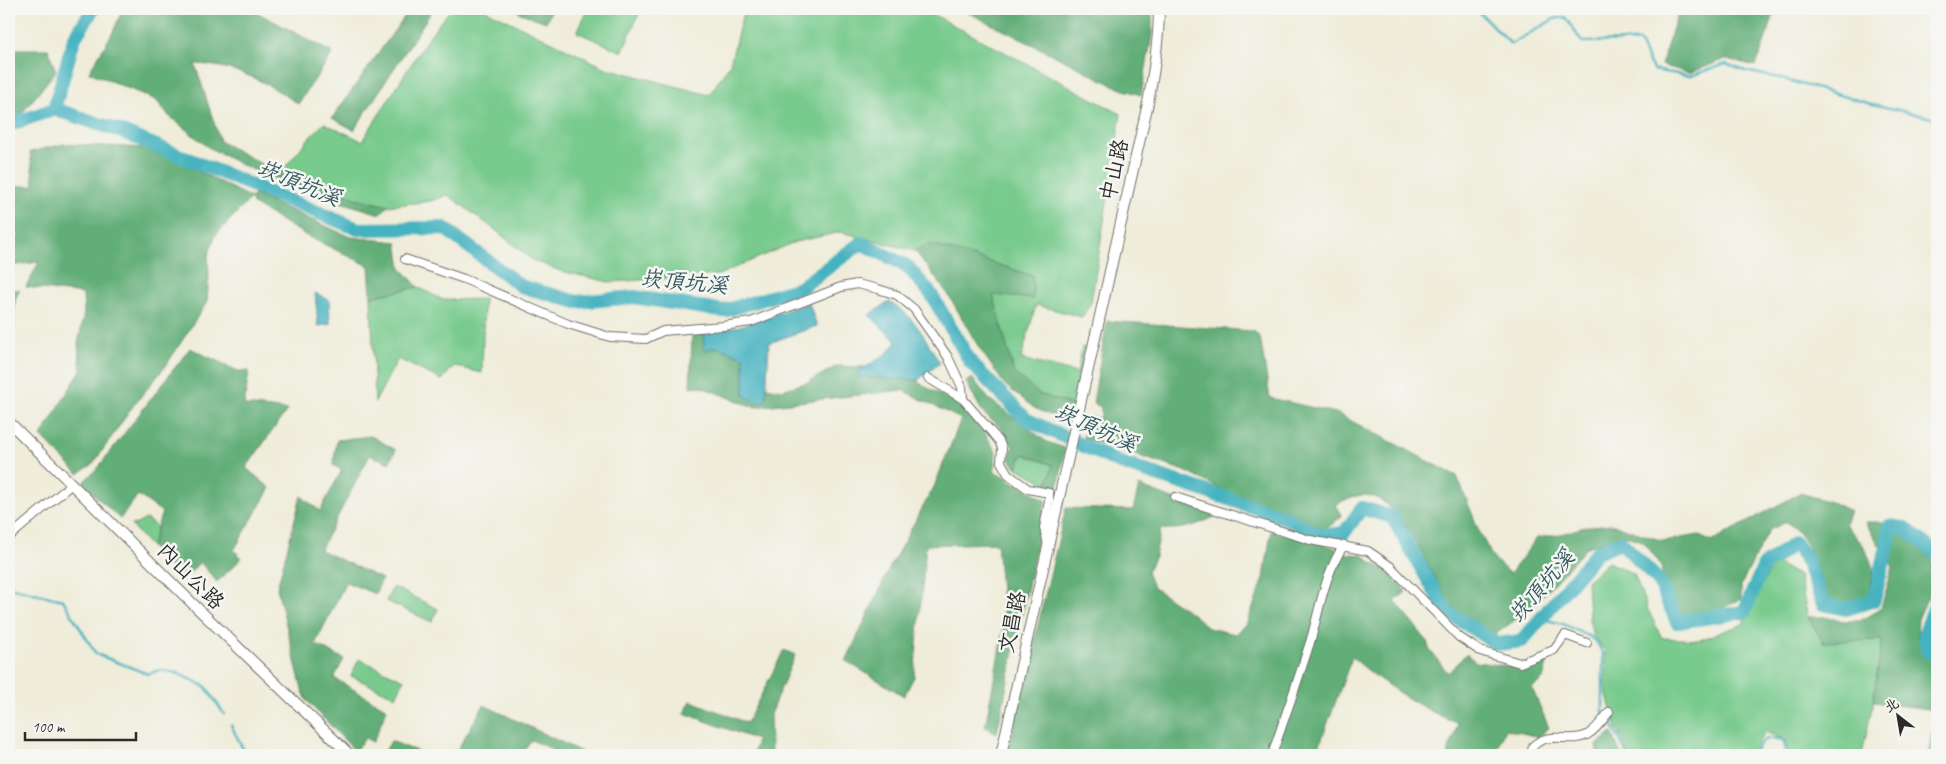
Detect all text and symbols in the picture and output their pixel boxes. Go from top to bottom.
street label: 中山路 [1094,136,1134,204]
water label: 崁頂坑溪 [253,153,346,213]
water label: 崁頂坑溪 [639,264,730,300]
water label: 崁頂坑溪 [1050,397,1142,459]
street label: 內山公路 [152,537,230,615]
water label: 崁頂坑溪 [1503,543,1581,629]
street label: 文昌路 [993,588,1031,656]
north arrow [1874,692,1924,742]
text: 北 [1881,694,1902,716]
scale bar [25,709,136,741]
text: 100 m [32,718,66,737]

